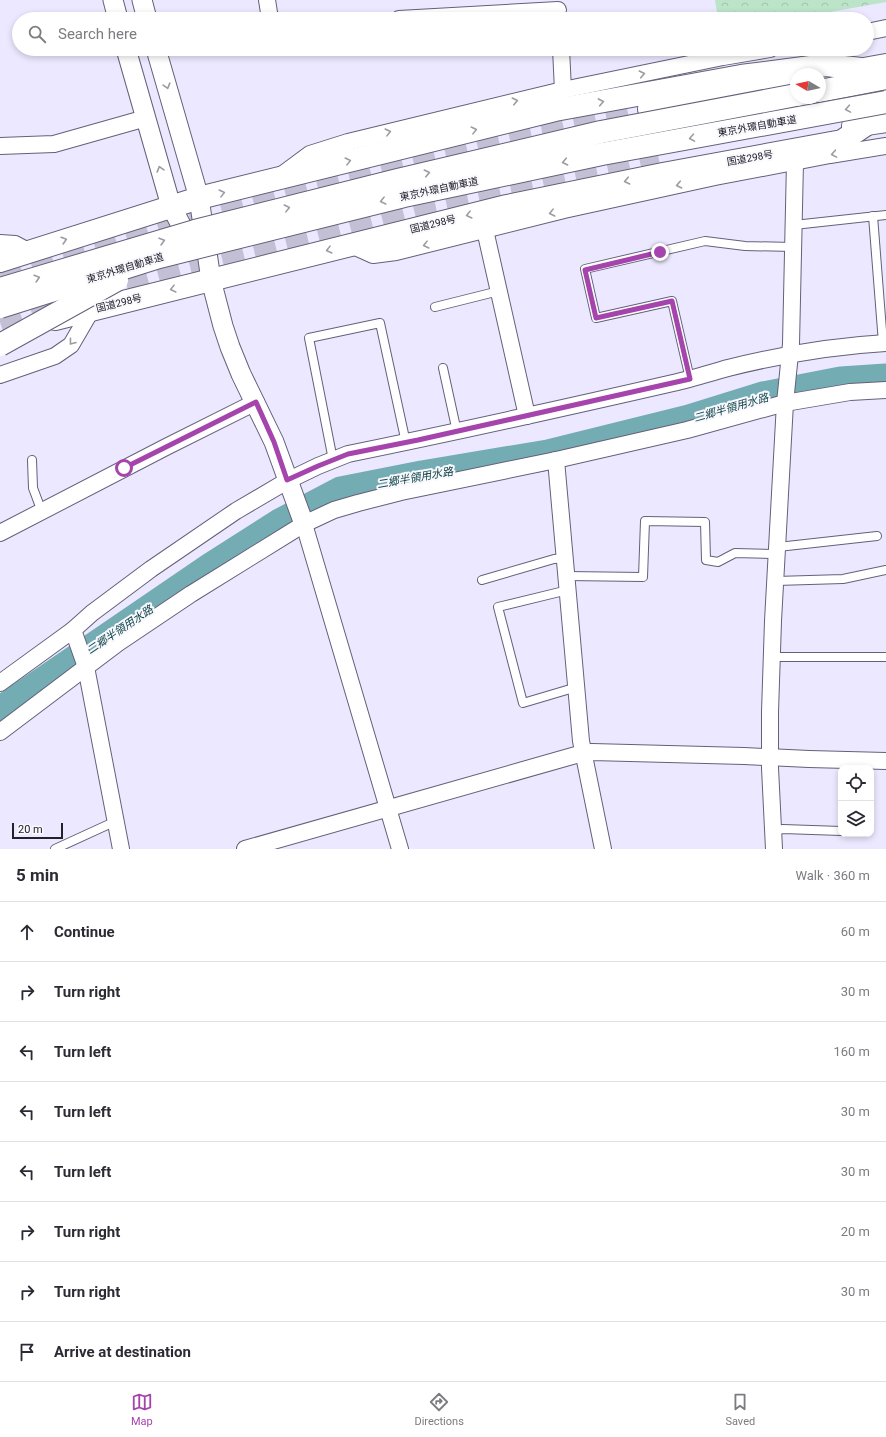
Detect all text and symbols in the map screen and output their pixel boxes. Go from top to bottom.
search box [12,12,874,56]
icon: search [26,23,48,45]
text: Search here [58,25,137,43]
north arrow [790,68,826,104]
one-way arrow [638,70,645,78]
one-way arrow [162,83,171,90]
one-way arrow [511,98,518,106]
one-way arrow [598,98,604,106]
one-way arrow [845,105,851,113]
street label: 東京外環自動車道 [717,114,797,138]
one-way arrow [470,126,477,135]
one-way arrow [384,128,391,137]
one-way arrow [689,133,695,141]
street label: 国道298号 [726,149,774,167]
one-way arrow [831,149,837,158]
one-way arrow [561,157,568,165]
one-way arrow [345,158,351,166]
one-way arrow [156,166,165,173]
one-way arrow [424,169,430,177]
street label: 東京外環自動車道 [399,175,479,203]
one-way arrow [624,177,630,185]
one-way arrow [676,180,682,188]
one-way arrow [219,189,225,197]
one-way arrow [380,197,386,205]
one-way arrow [284,204,291,212]
one-way arrow [549,208,556,217]
one-way arrow [466,211,472,219]
street label: 国道298号 [409,213,457,235]
one-way arrow [60,236,67,245]
one-way arrow [158,237,165,245]
one-way arrow [423,240,430,249]
route end [651,243,669,261]
one-way arrow [326,246,333,254]
street label: 東京外環自動車道 [85,251,165,285]
one-way arrow [34,274,41,283]
one-way arrow [170,285,176,293]
street label: 国道298号 [95,292,143,314]
one-way arrow [70,337,77,345]
water label: 二郷半領用水路 [692,391,771,425]
route start [115,459,133,477]
water label: 二郷半領用水路 [376,465,455,491]
water label: 二郷半領用水路 [84,603,156,657]
map controls [838,765,874,837]
button: locate [838,765,874,801]
button: layers [838,801,874,837]
scale bar [12,821,63,840]
text: 20 m [18,823,43,836]
text: 5 min [16,865,59,885]
text: Walk · 360 m [795,868,870,883]
icon: ahead [16,921,38,943]
text: Continue [54,923,115,941]
text: 60 m [841,924,870,939]
icon: right [16,981,38,1003]
text: Turn right [54,983,120,1001]
text: 30 m [841,984,870,999]
icon: left [16,1041,38,1063]
text: Turn left [54,1043,111,1061]
text: 160 m [833,1044,870,1059]
icon: left [16,1101,38,1123]
text: Turn left [54,1103,111,1121]
text: 30 m [841,1104,870,1119]
icon: left [16,1161,38,1183]
text: Turn left [54,1163,111,1181]
text: 30 m [841,1164,870,1179]
icon: right [16,1221,38,1243]
text: Turn right [54,1223,120,1241]
text: 20 m [841,1224,870,1239]
icon: right [16,1281,38,1303]
text: Turn right [54,1283,120,1301]
text: 30 m [841,1284,870,1299]
icon: arrive [16,1341,38,1363]
text: Arrive at destination [54,1343,191,1361]
tab: Map [131,1391,153,1428]
tab: Directions [414,1391,464,1428]
tab: Saved [725,1391,755,1428]

